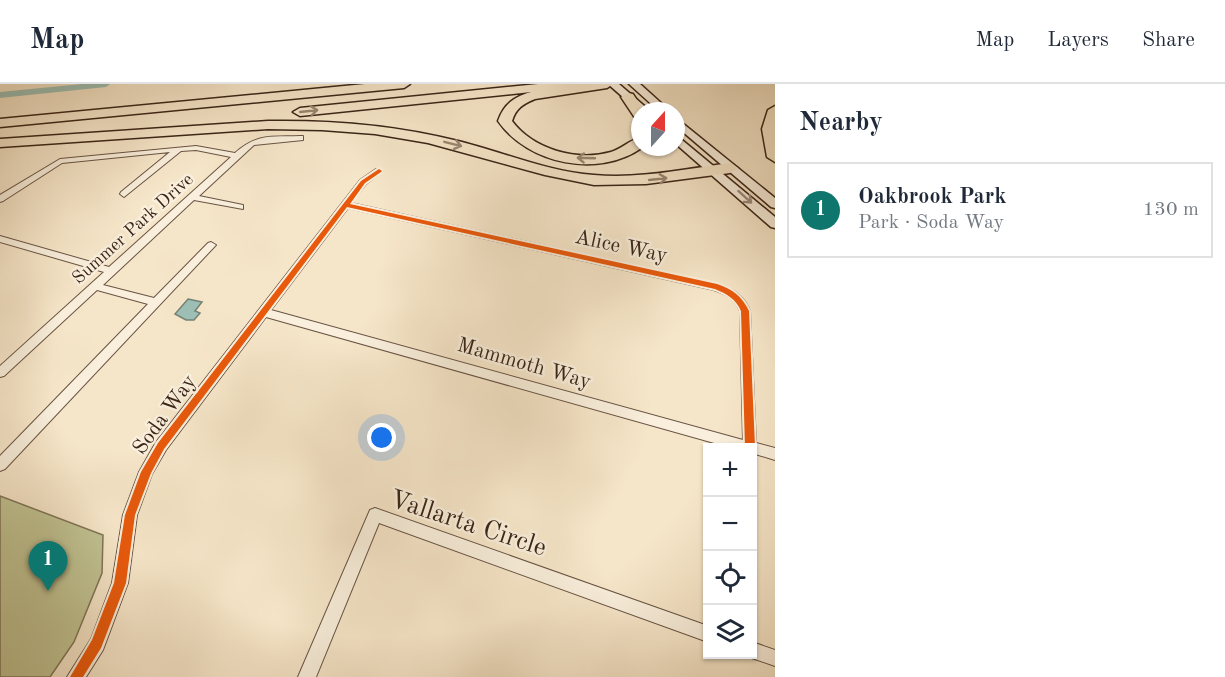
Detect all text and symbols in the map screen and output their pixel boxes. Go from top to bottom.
text: Map [30,27,84,55]
text: Map [975,30,1014,51]
text: Layers [1047,30,1109,51]
text: Share [1142,30,1195,51]
north arrow [631,102,685,156]
one-way arrow [298,105,318,116]
text: Nearby [799,110,883,136]
one-way arrow [443,138,462,150]
one-way arrow [577,153,597,164]
street label: Summer Park Drive [69,170,197,288]
one-way arrow [648,173,667,184]
text: Oakbrook Park [858,186,1007,208]
one-way arrow [737,190,752,204]
text: 1 [815,200,826,220]
text: 130 m [1143,200,1199,220]
text: Park · Soda Way [858,213,1004,233]
street label: Alice Way [573,227,669,267]
street label: Mammoth Way [455,335,593,393]
street label: Soda Way [129,371,201,459]
your location [367,423,396,452]
map controls [703,443,757,659]
button: + [703,443,757,497]
street label: Vallarta Circle [386,486,550,562]
button: − [703,497,757,551]
pin: 1 [28,542,68,591]
button: locate [703,551,757,605]
button: layers [703,605,757,659]

